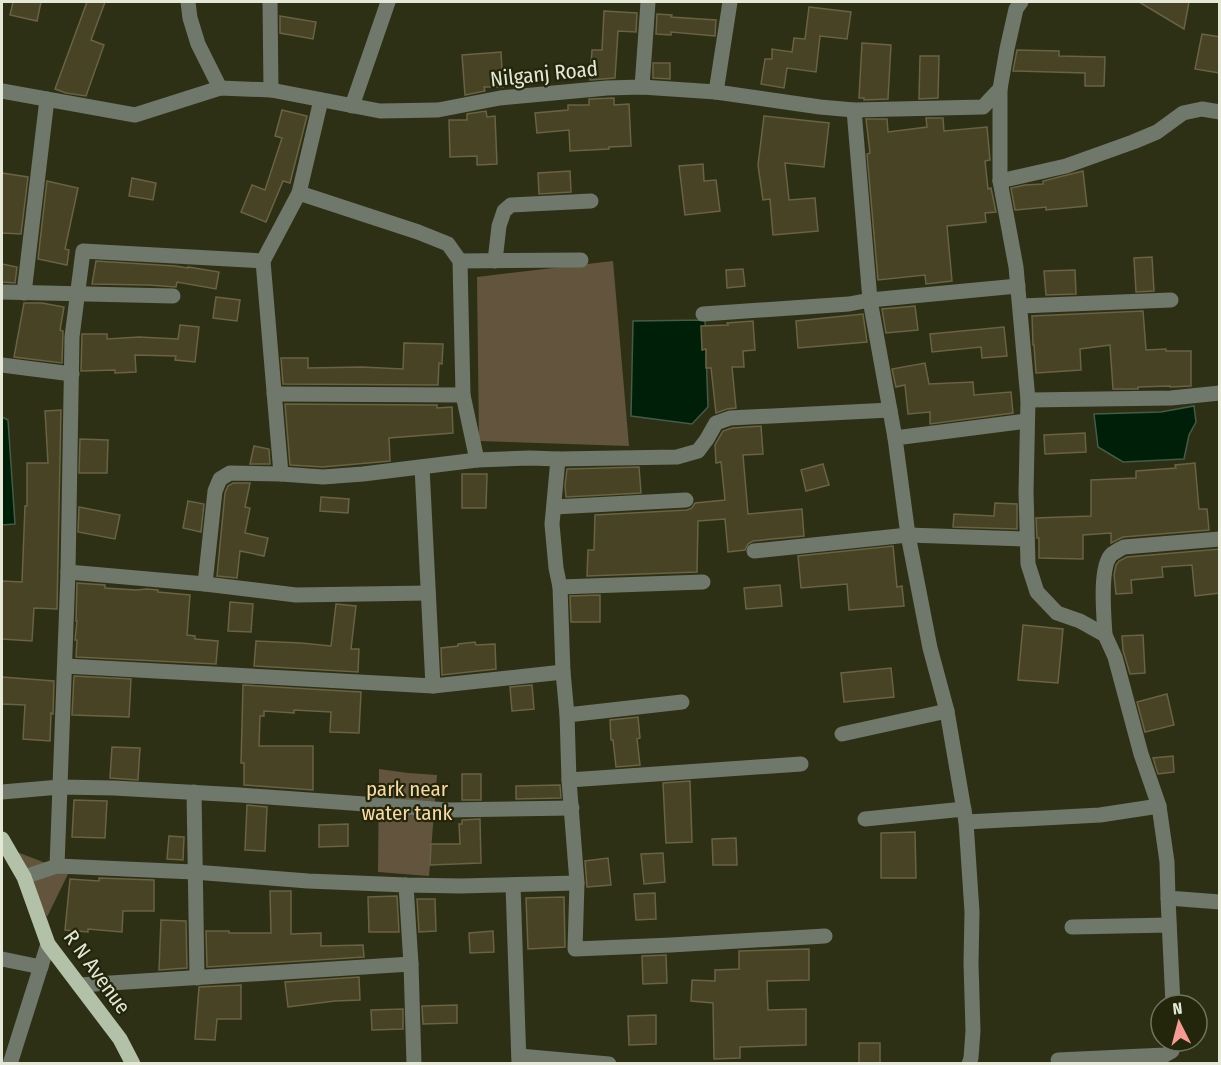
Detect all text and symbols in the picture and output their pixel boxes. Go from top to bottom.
street label: Nilganj Road [489,55,599,93]
park label: park near water tank [362,776,453,826]
street label: R N Avenue [58,925,136,1019]
north arrow [1149,993,1209,1053]
text: N [1172,999,1183,1019]

